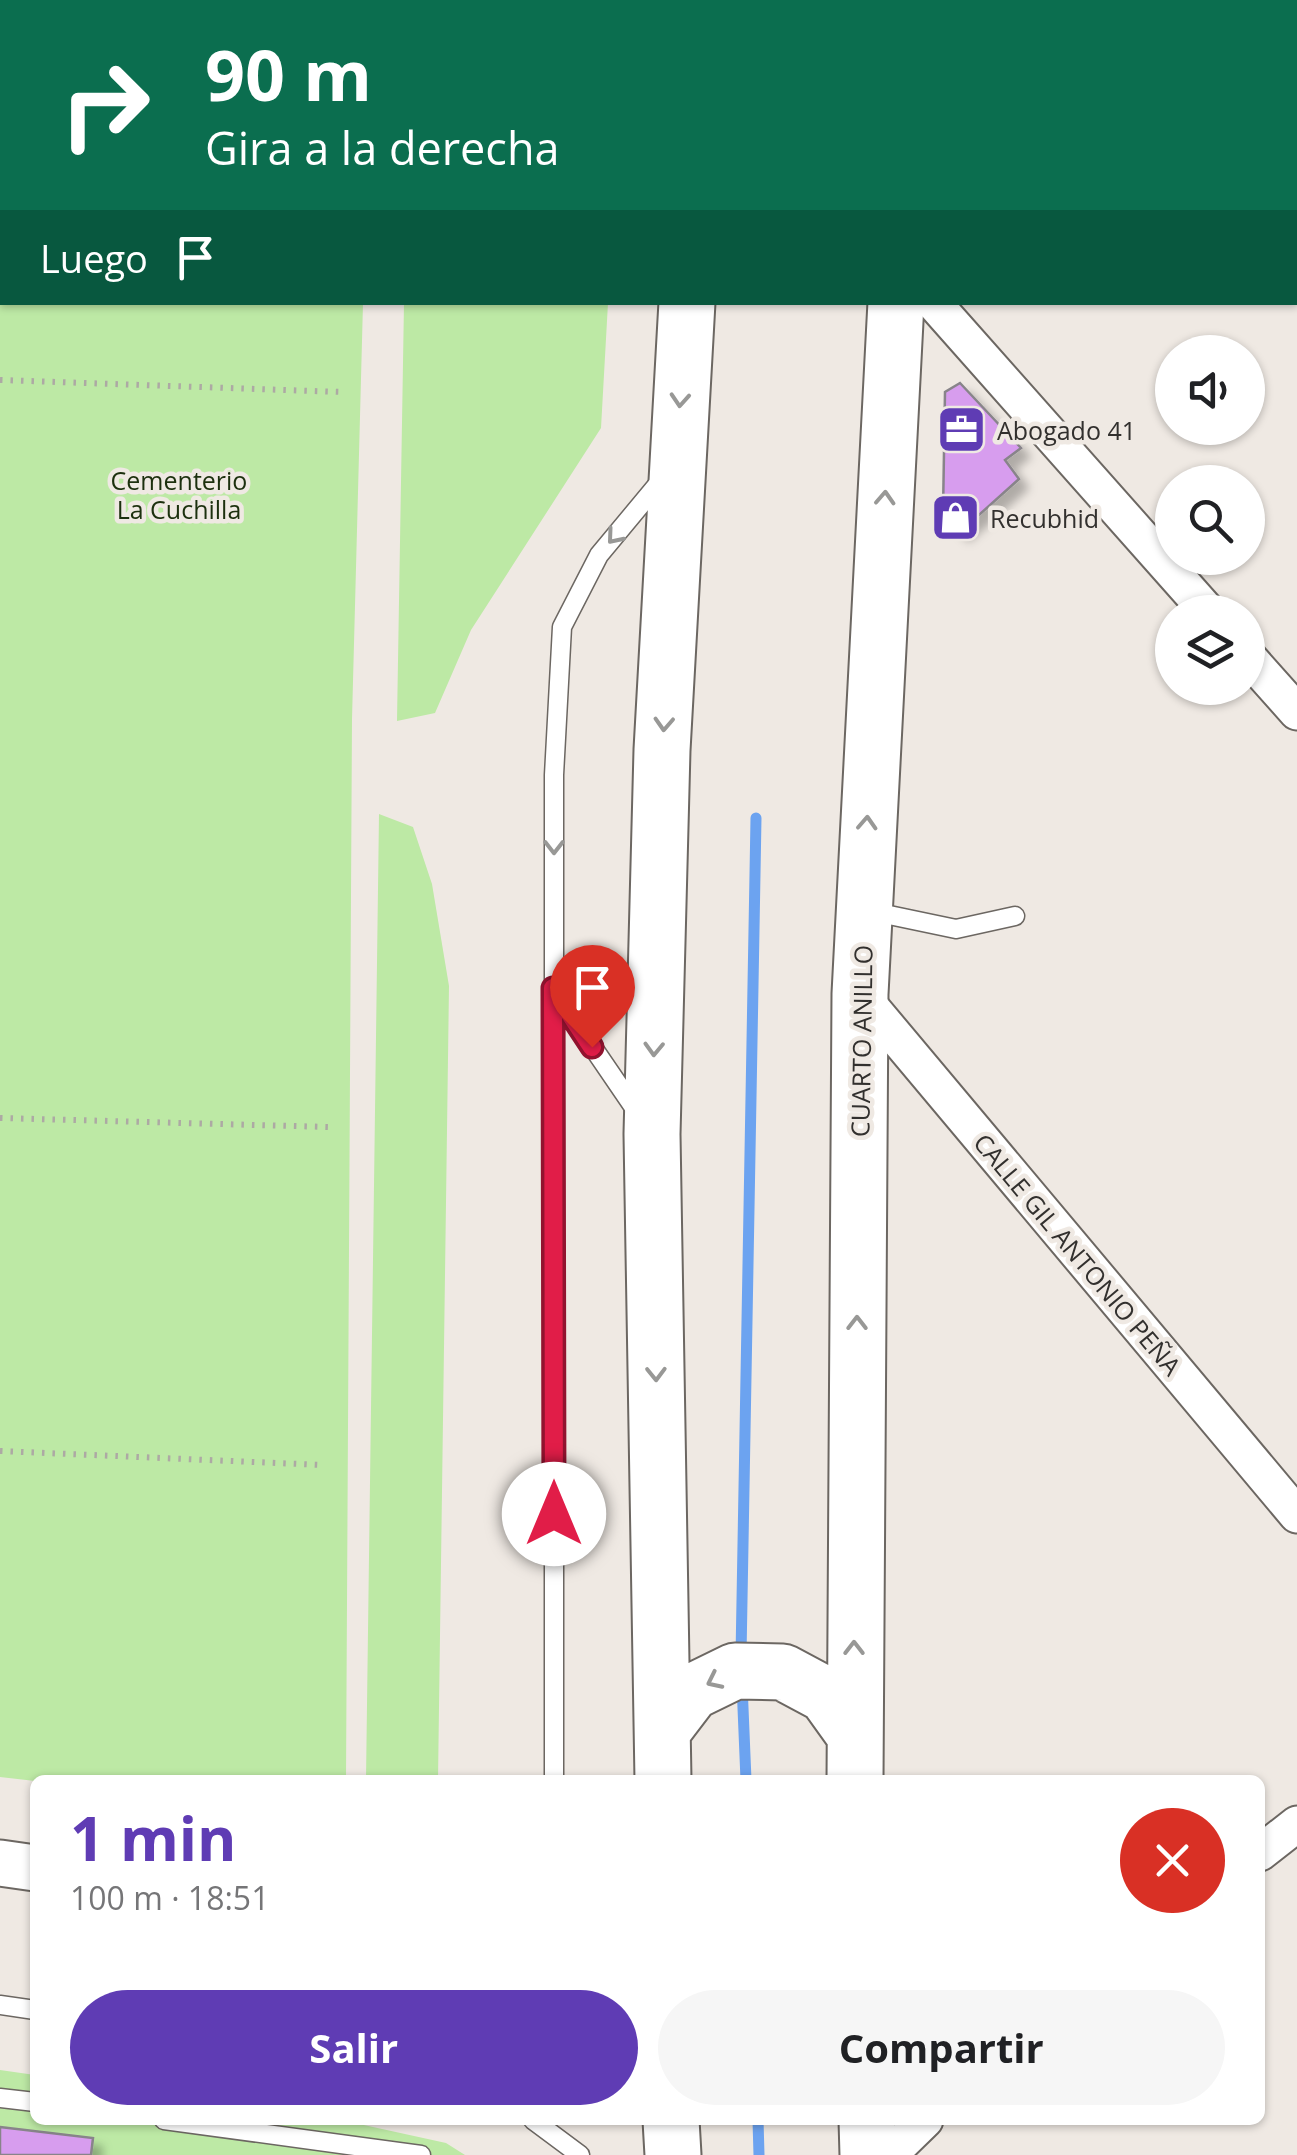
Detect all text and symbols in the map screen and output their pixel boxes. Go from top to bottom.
text: 90 m [205,26,372,122]
icon: right [40,40,170,170]
text: Gira a la derecha [205,117,560,178]
icon: arrive [168,230,223,285]
text: Luego [40,232,148,284]
map controls [1155,335,1265,705]
button: sound [1155,335,1265,445]
one-way arrow [670,392,691,408]
office icon: Abogado 41 [936,404,988,456]
place label: Abogado 41 [997,413,1136,447]
park label: Cementerio La Cuchilla [111,463,247,526]
button: search [1155,465,1265,575]
one-way arrow [874,490,895,506]
shop icon: Recubhid [929,492,981,544]
place label: Recubhid [990,501,1099,535]
one-way arrow [608,525,626,543]
button: layers [1155,595,1265,705]
one-way arrow [653,717,674,733]
one-way arrow [856,814,877,830]
one-way arrow [543,840,565,856]
pin [550,945,635,1048]
street label: CUARTO ANILLO [842,945,880,1137]
icon: arrive [565,960,620,1015]
one-way arrow [643,1042,664,1058]
street label: CALLE GIL ANTONIO PEÑA [967,1126,1189,1382]
one-way arrow [846,1314,868,1330]
one-way arrow [645,1368,667,1383]
position arrow [502,1462,606,1566]
one-way arrow [843,1639,865,1654]
one-way arrow [707,1669,725,1689]
text: 1 min [70,1797,237,1879]
button: close [1120,1808,1225,1913]
text: 100 m · 18:51 [70,1876,269,1919]
button: Salir [70,1990,638,2105]
button: Compartir [658,1990,1225,2105]

